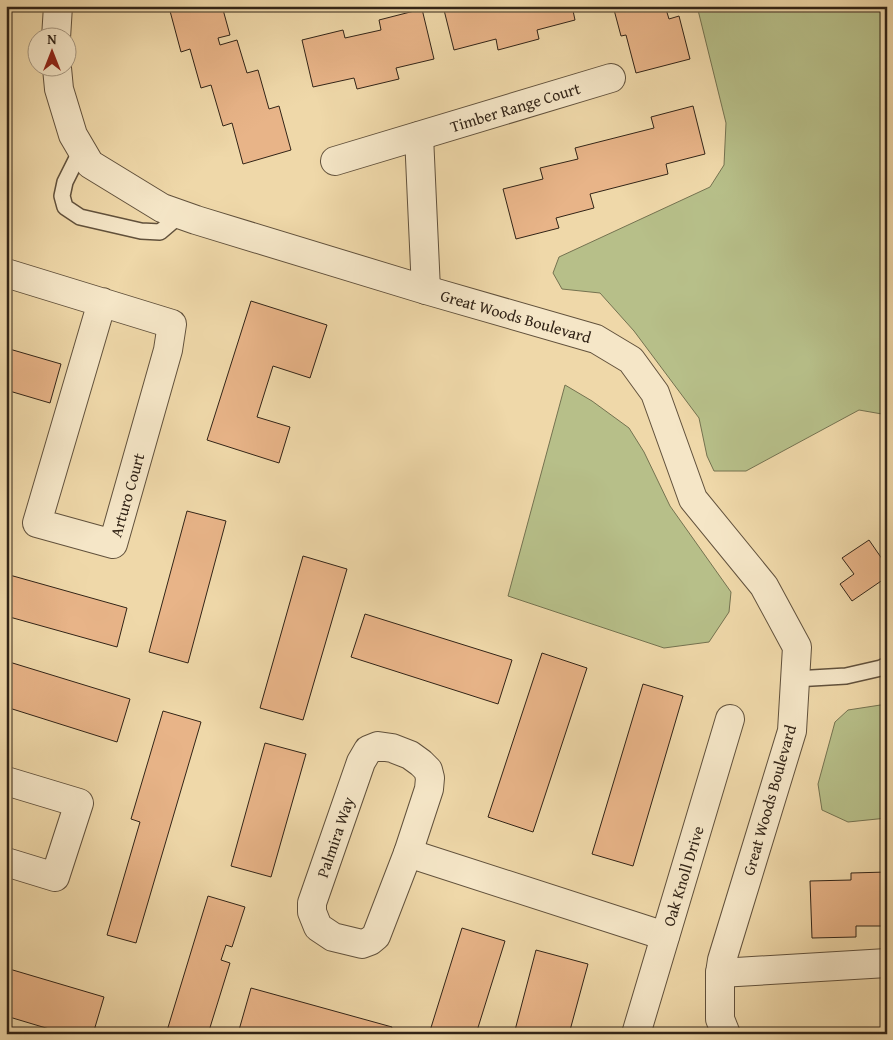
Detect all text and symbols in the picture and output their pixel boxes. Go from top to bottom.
north arrow [28,28,78,78]
text: N [47,29,57,49]
street label: Timber Range Court [447,76,583,138]
street label: Great Woods Boulevard [438,283,595,349]
street label: Arturo Court [104,450,151,540]
street label: Great Woods Boulevard [736,721,802,878]
street label: Palmira Way [310,793,360,881]
street label: Oak Knoll Drive [656,823,710,929]

